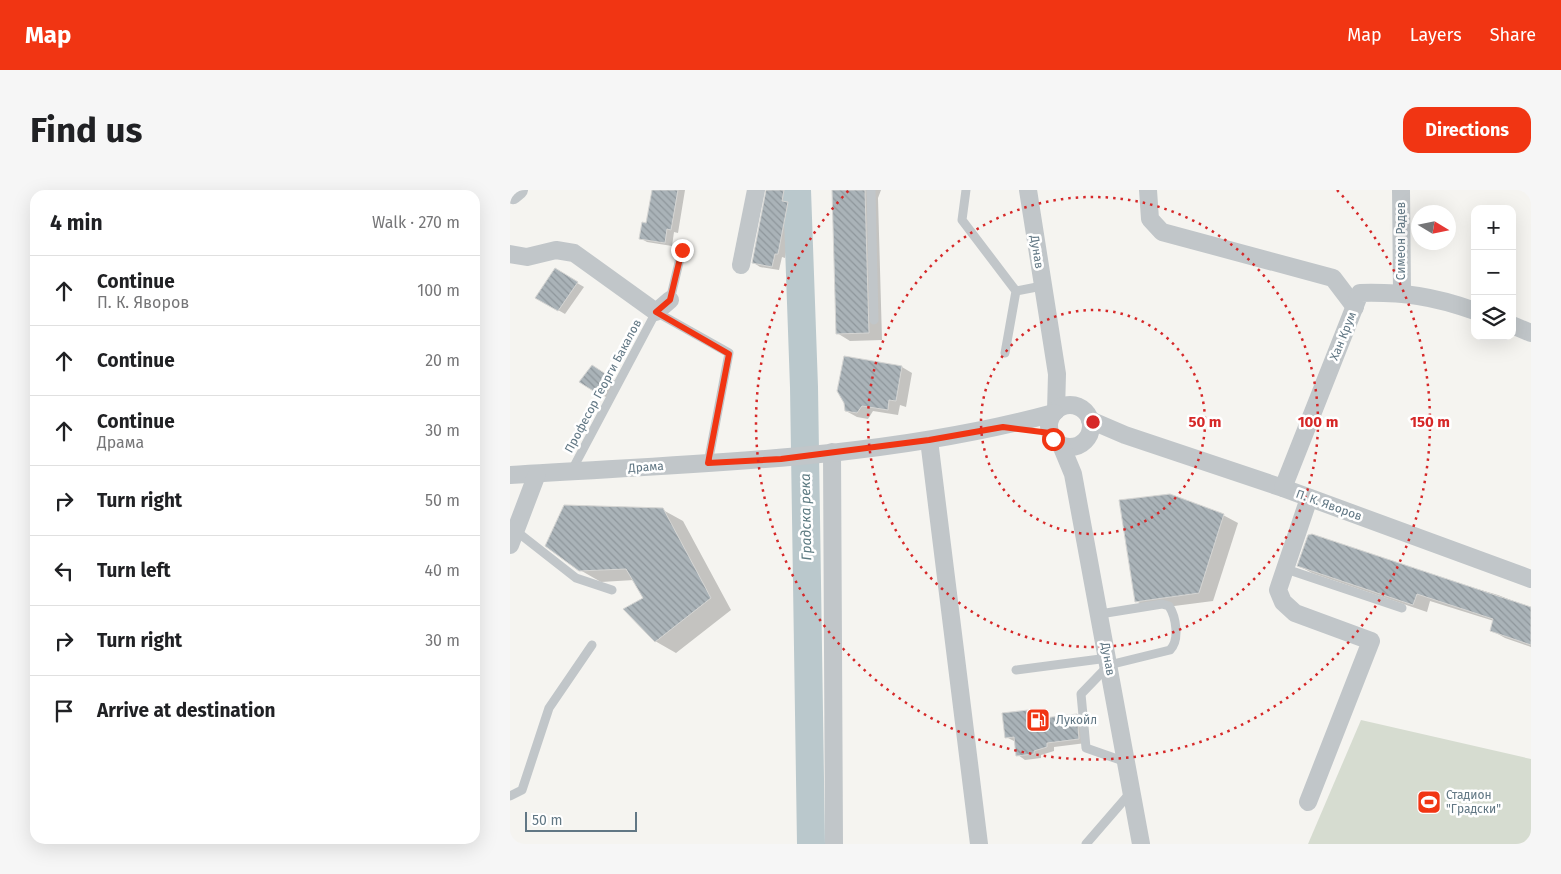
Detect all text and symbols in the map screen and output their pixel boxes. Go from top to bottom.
text: Map [25,21,71,49]
text: Map [1347,24,1382,46]
text: Layers [1410,24,1462,46]
text: Share [1490,24,1536,46]
button: Directions [1403,107,1531,153]
text: Find us [30,109,142,151]
street label: Симеон Радев [1394,202,1408,280]
north arrow [1411,205,1456,250]
map controls [1471,205,1516,340]
button: + [1471,205,1516,250]
text: 4 min [50,210,103,236]
text: Walk · 270 m [372,213,460,232]
street label: Дунав [1027,233,1047,270]
route end [671,239,694,262]
button: − [1471,250,1516,295]
text: Continue [97,270,175,293]
icon: ahead [50,277,78,305]
text: 100 m [417,281,460,300]
text: П. К. Яворов [97,293,189,312]
button: layers [1471,295,1516,340]
street label: Хан Крум [1327,310,1359,362]
street label: Професор Георги Бакалов [562,317,644,455]
icon: ahead [50,347,78,375]
text: Continue [97,349,175,372]
text: 20 m [425,351,460,370]
text: Continue [97,410,175,433]
centre of rings [1084,413,1102,431]
text: 50 m [1188,413,1222,431]
text: 100 m [1298,413,1338,431]
text: 150 m [1410,413,1450,431]
icon: ahead [50,417,78,445]
text: 30 m [425,421,460,440]
route start [1042,428,1065,451]
text: Драма [97,433,144,452]
street label: Драма [627,459,664,475]
water label: Градска река [797,473,815,561]
icon: right [50,487,78,515]
street label: П. К. Яворов [1294,487,1364,523]
text: Turn right [97,489,182,512]
text: 50 m [425,491,460,510]
icon: left [50,557,78,585]
text: Turn left [97,559,171,582]
text: 40 m [425,561,460,580]
icon: right [50,627,78,655]
text: Turn right [97,629,182,652]
text: 30 m [425,631,460,650]
street label: Дунав [1098,640,1118,677]
icon: arrive [50,697,78,725]
text: Arrive at destination [97,699,276,722]
fuel station icon: Лукойл [1025,707,1051,733]
place label: Лукойл [1056,713,1097,727]
place label: Стадион "Градски" [1446,788,1501,816]
sports icon: Стадион "Градски" [1416,789,1442,815]
scale bar [525,809,638,832]
text: 50 m [532,812,563,829]

